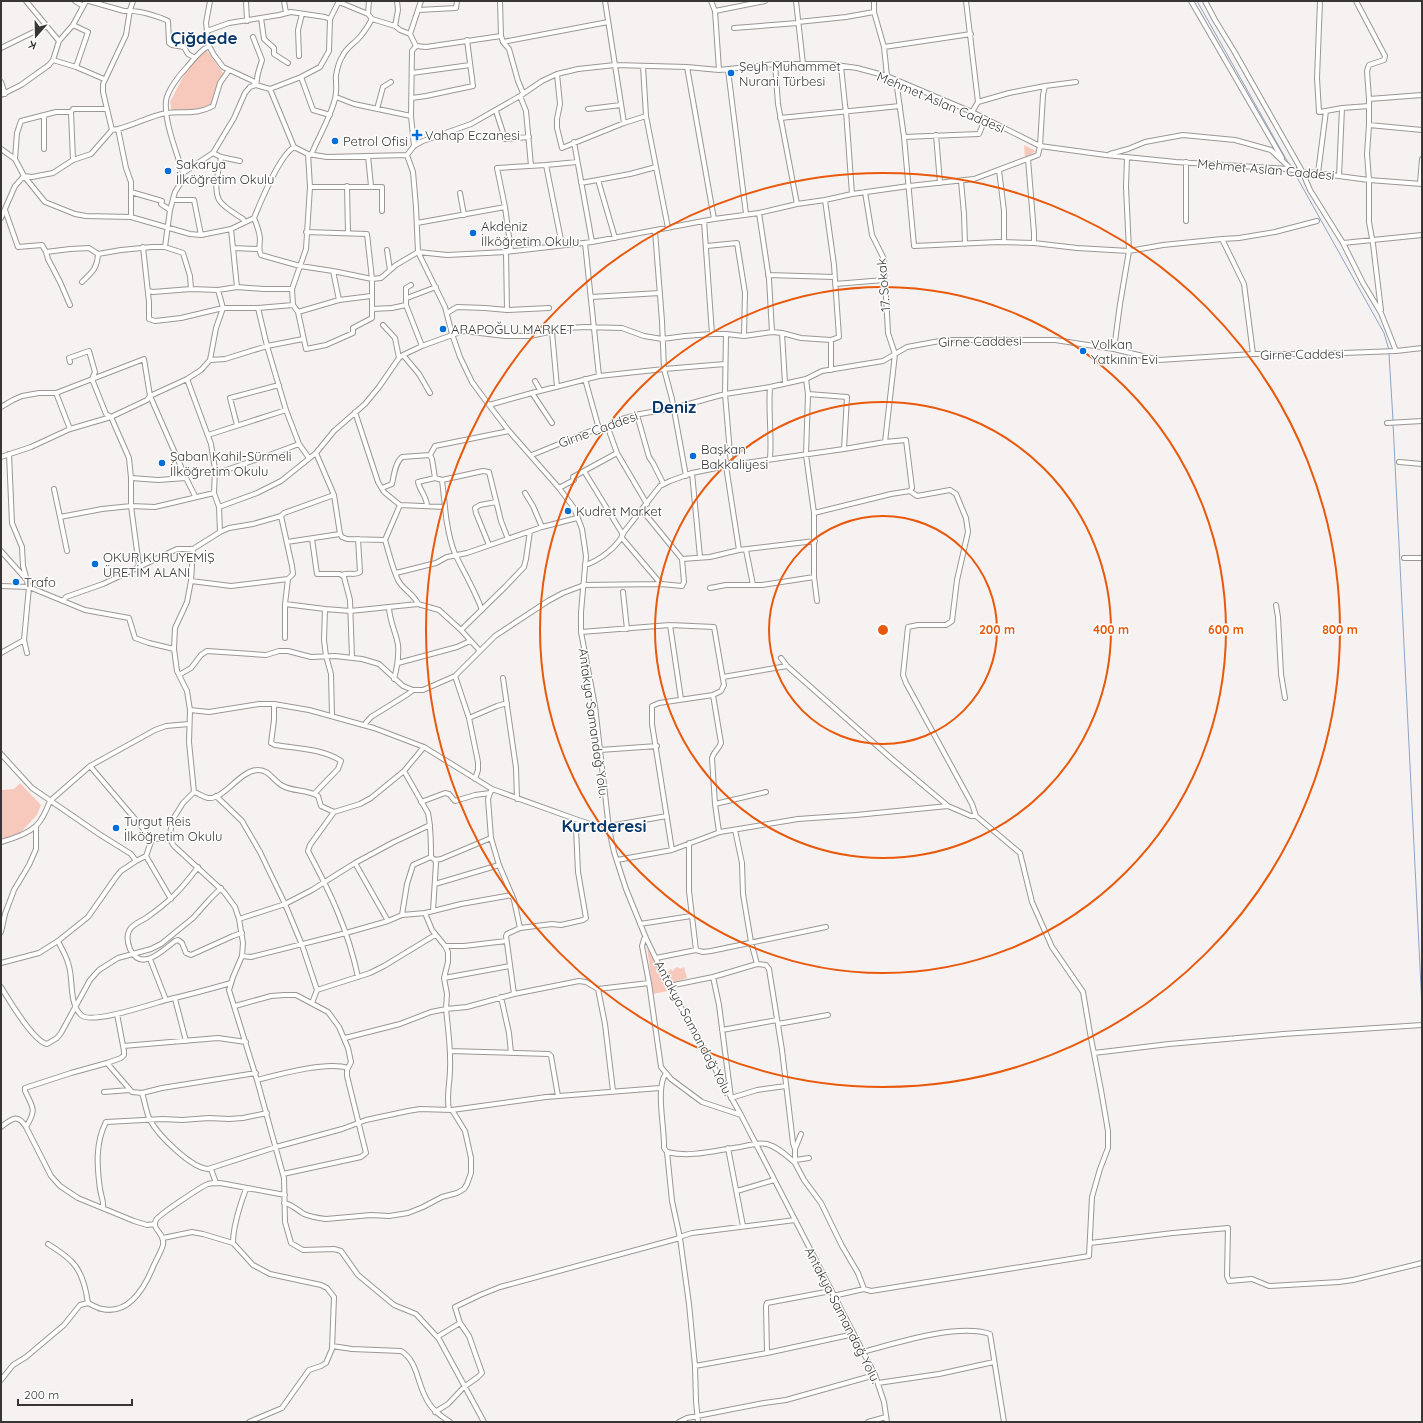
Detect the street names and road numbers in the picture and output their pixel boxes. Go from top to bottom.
street label: Mehmet Aslan Caddesi [875,68,1007,136]
street label: Mehmet Aslan Caddesi [1197,155,1335,183]
street label: 17. Sokak [873,258,893,312]
street label: Girne Caddesi [938,332,1022,350]
street label: Girne Caddesi [1260,345,1344,363]
street label: Girne Caddesi [556,407,640,451]
street label: Antakya Samandağ Yolu. [576,647,612,799]
street label: Antakya Samandağ Yolu. [651,958,737,1098]
street label: Antakya Samandağ Yolu. [802,1244,884,1386]

